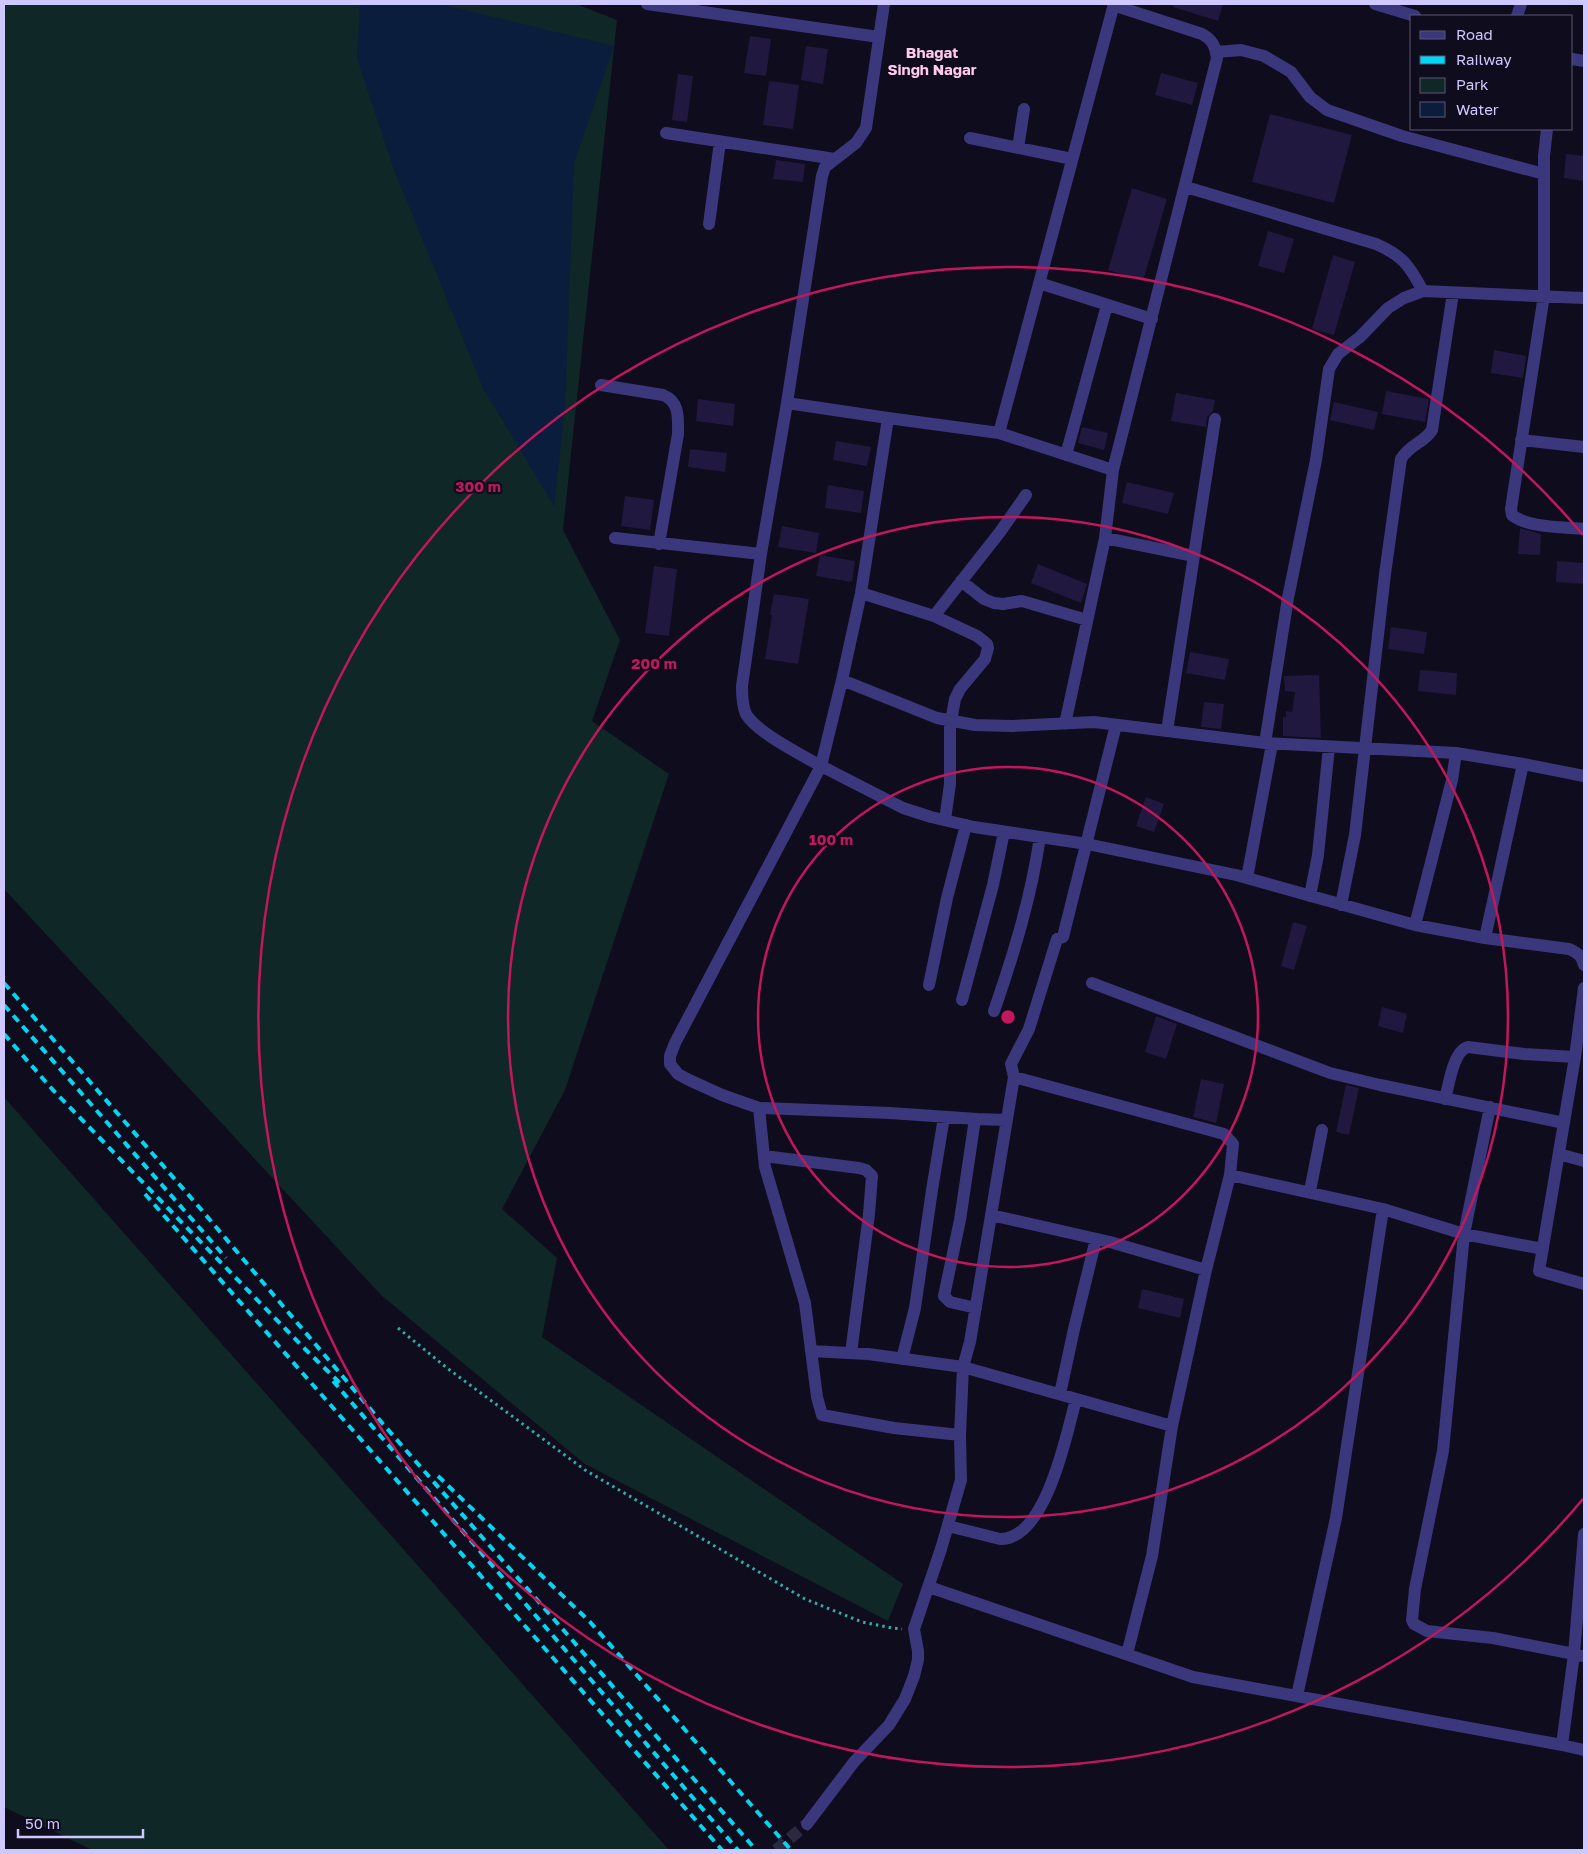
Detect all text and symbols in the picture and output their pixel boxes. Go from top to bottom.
legend [1410,15,1573,130]
text: Road [1456,25,1493,43]
district label: Bhagat Singh Nagar [887,43,977,78]
text: Railway [1456,50,1512,68]
text: Park [1456,75,1489,93]
text: Water [1456,100,1499,118]
text: 300 m [455,477,501,495]
text: 200 m [631,654,677,672]
text: 100 m [809,830,853,848]
centre of rings [999,1008,1017,1026]
scale bar [18,1806,142,1838]
text: 50 m [25,1814,60,1832]

